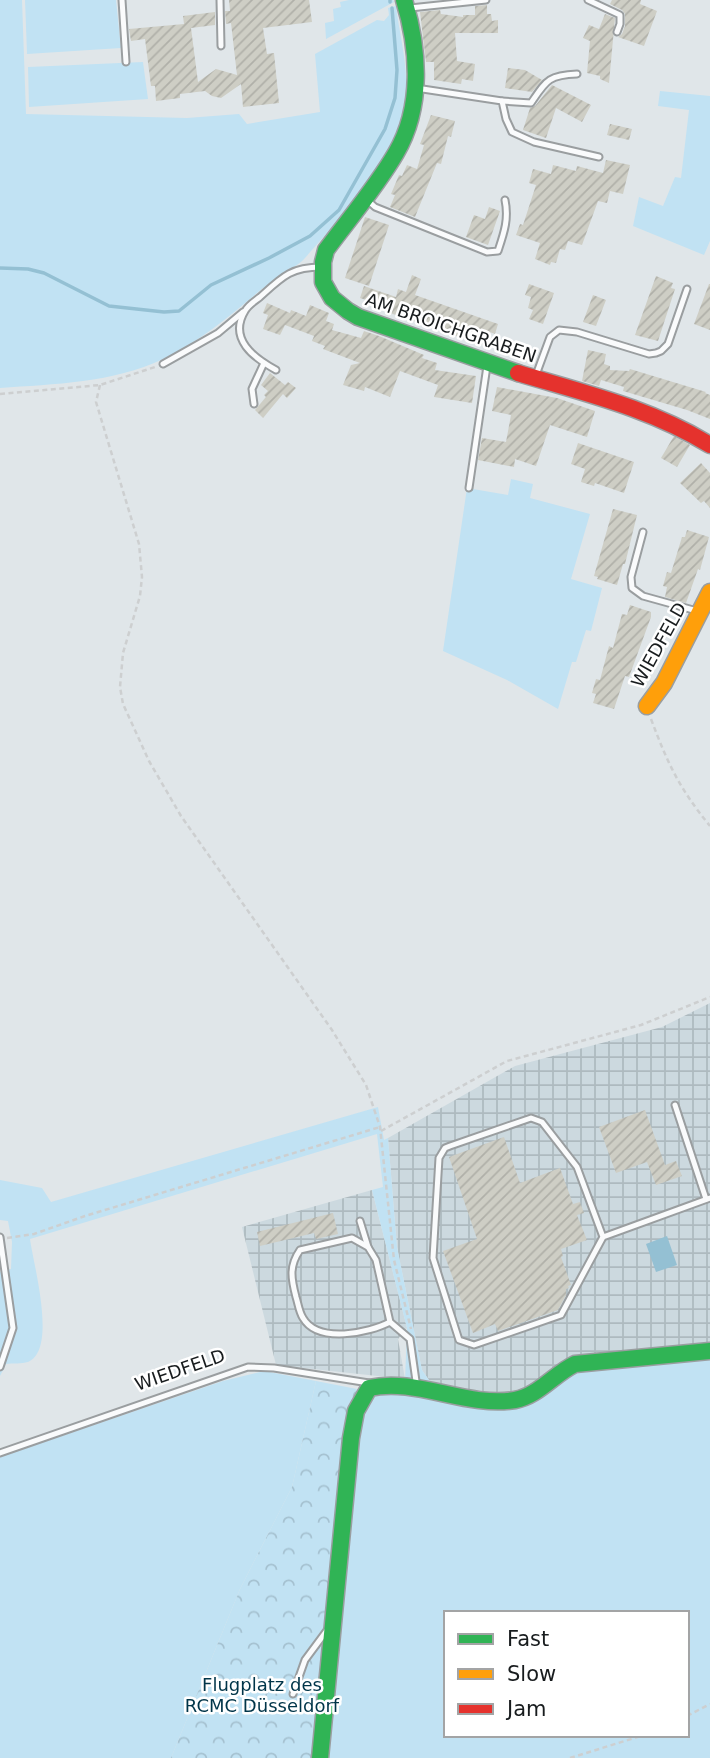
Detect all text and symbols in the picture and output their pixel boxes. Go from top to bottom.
street label: AM BROICHGRABEN [363,288,539,367]
street label: WIEDFELD [627,599,691,691]
street label: WIEDFELD [132,1344,228,1395]
legend [444,1611,689,1737]
text: Fast [507,1627,549,1651]
text: Slow [507,1662,556,1686]
park label: Flugplatz des RCMC Düsseldorf [185,1674,340,1716]
text: Jam [505,1697,547,1721]

